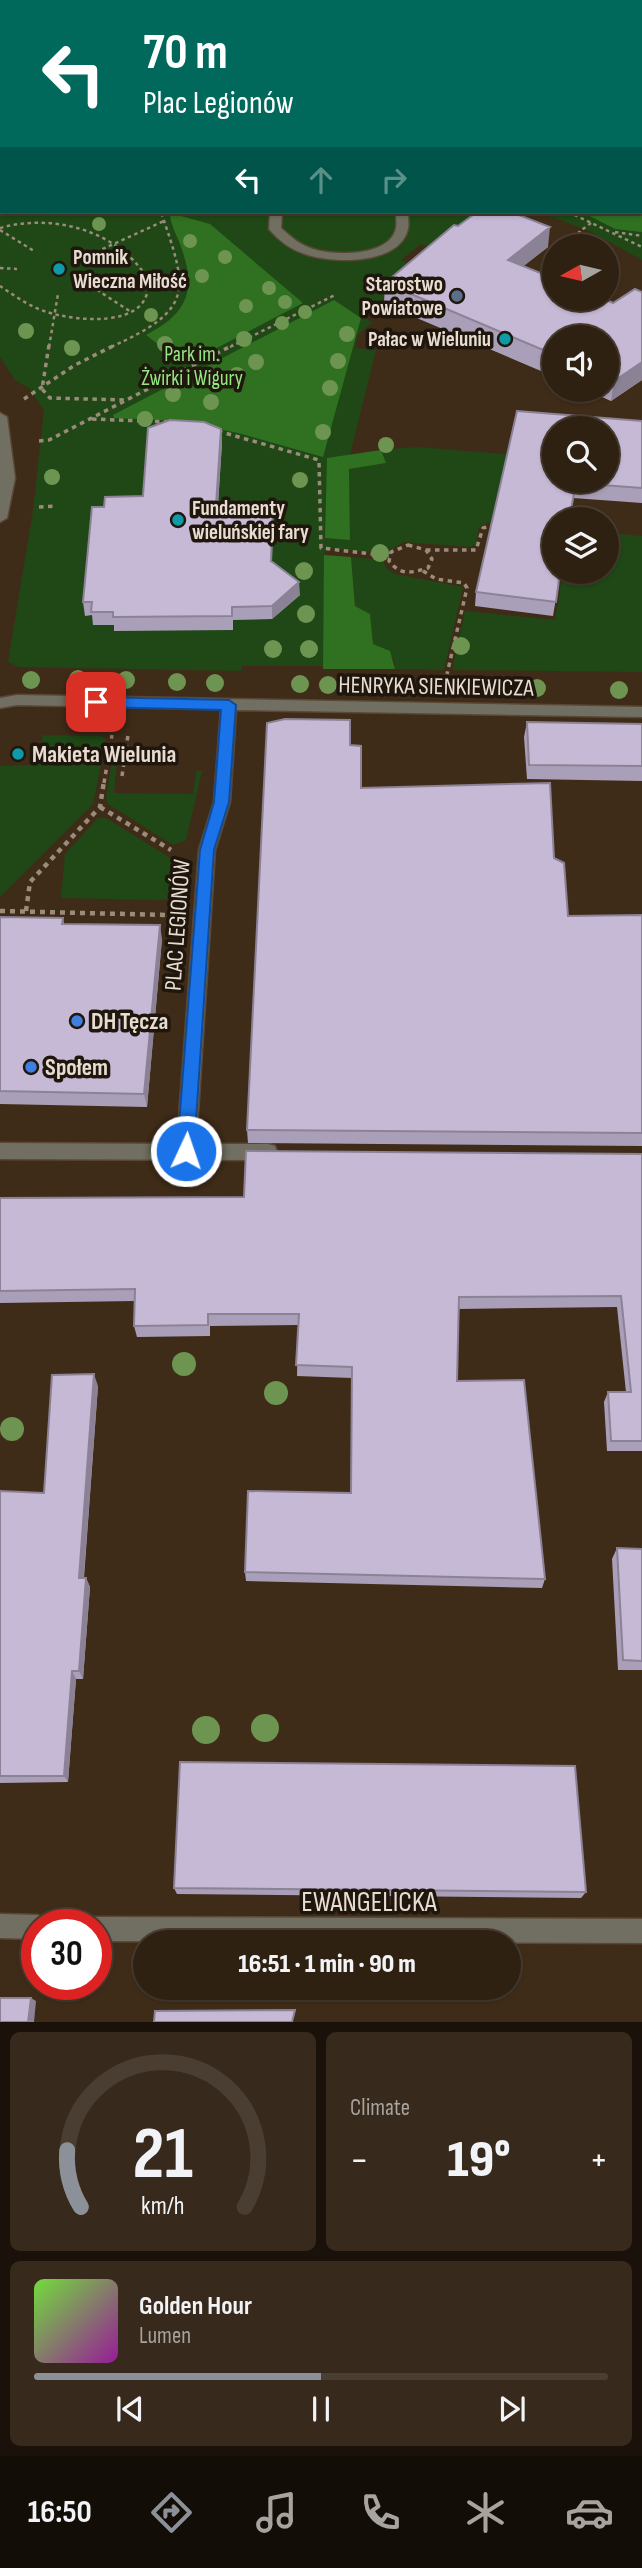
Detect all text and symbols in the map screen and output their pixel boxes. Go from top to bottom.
text: 70 m [143,24,228,83]
icon: left [28,28,119,119]
text: Plac Legionów [143,84,294,123]
icon: left [229,161,267,199]
icon: ahead [302,161,340,199]
icon: right [375,161,413,199]
north arrow [542,234,620,312]
map controls [542,234,619,584]
place label: Pomnik Wieczna Miłość [73,245,187,294]
marker: Pomnik Wieczna Miłość [51,261,67,277]
place label: Starostwo Powiatowe [361,272,443,321]
marker: Starostwo Powiatowe [449,288,465,304]
button: sound [542,325,619,402]
place label: Pałac w Wieluniu [368,327,491,352]
marker: Pałac w Wieluniu [497,331,513,347]
park label: Park im. Żwirki i Wigury [141,342,243,391]
button: search [542,416,619,493]
place label: Fundamenty wieluńskiej fary [192,496,309,545]
button: layers [542,507,619,584]
marker: Fundamenty wieluńskiej fary [170,512,186,528]
street label: HENRYKA SIENKIEWICZA [338,670,535,703]
pin [66,672,126,732]
icon: arrive [77,683,115,721]
place label: Makieta Wielunia [32,740,176,769]
marker: Makieta Wielunia [10,746,26,762]
street label: PLAC LEGIONÓW [158,858,197,992]
place label: DH Tęcza [91,1007,168,1036]
marker: DH Tęcza [69,1013,85,1029]
place label: Społem [45,1053,108,1082]
marker: Społem [23,1059,39,1075]
position arrow [149,1114,223,1188]
street label: EWANGELICKA [301,1886,438,1919]
speed limit sign: 30 [21,1909,112,2000]
text: 16:51 · 1 min · 90 m [238,1949,416,1980]
text: Climate [350,2094,410,2122]
text: 21 [133,2112,193,2200]
text: 19° [447,2129,511,2192]
text: − [350,2138,369,2183]
text: + [589,2138,608,2183]
text: km/h [141,2191,185,2222]
text: Golden Hour [139,2291,252,2322]
text: Lumen [139,2322,191,2350]
icon: previous [111,2390,149,2428]
icon: pause [302,2390,340,2428]
icon: next [493,2390,531,2428]
icon: directions [147,2488,196,2537]
icon: music [252,2488,301,2537]
icon: phone [356,2488,405,2537]
icon: climate [461,2488,510,2537]
icon: car [565,2488,614,2537]
text: 16:50 [28,2493,92,2532]

